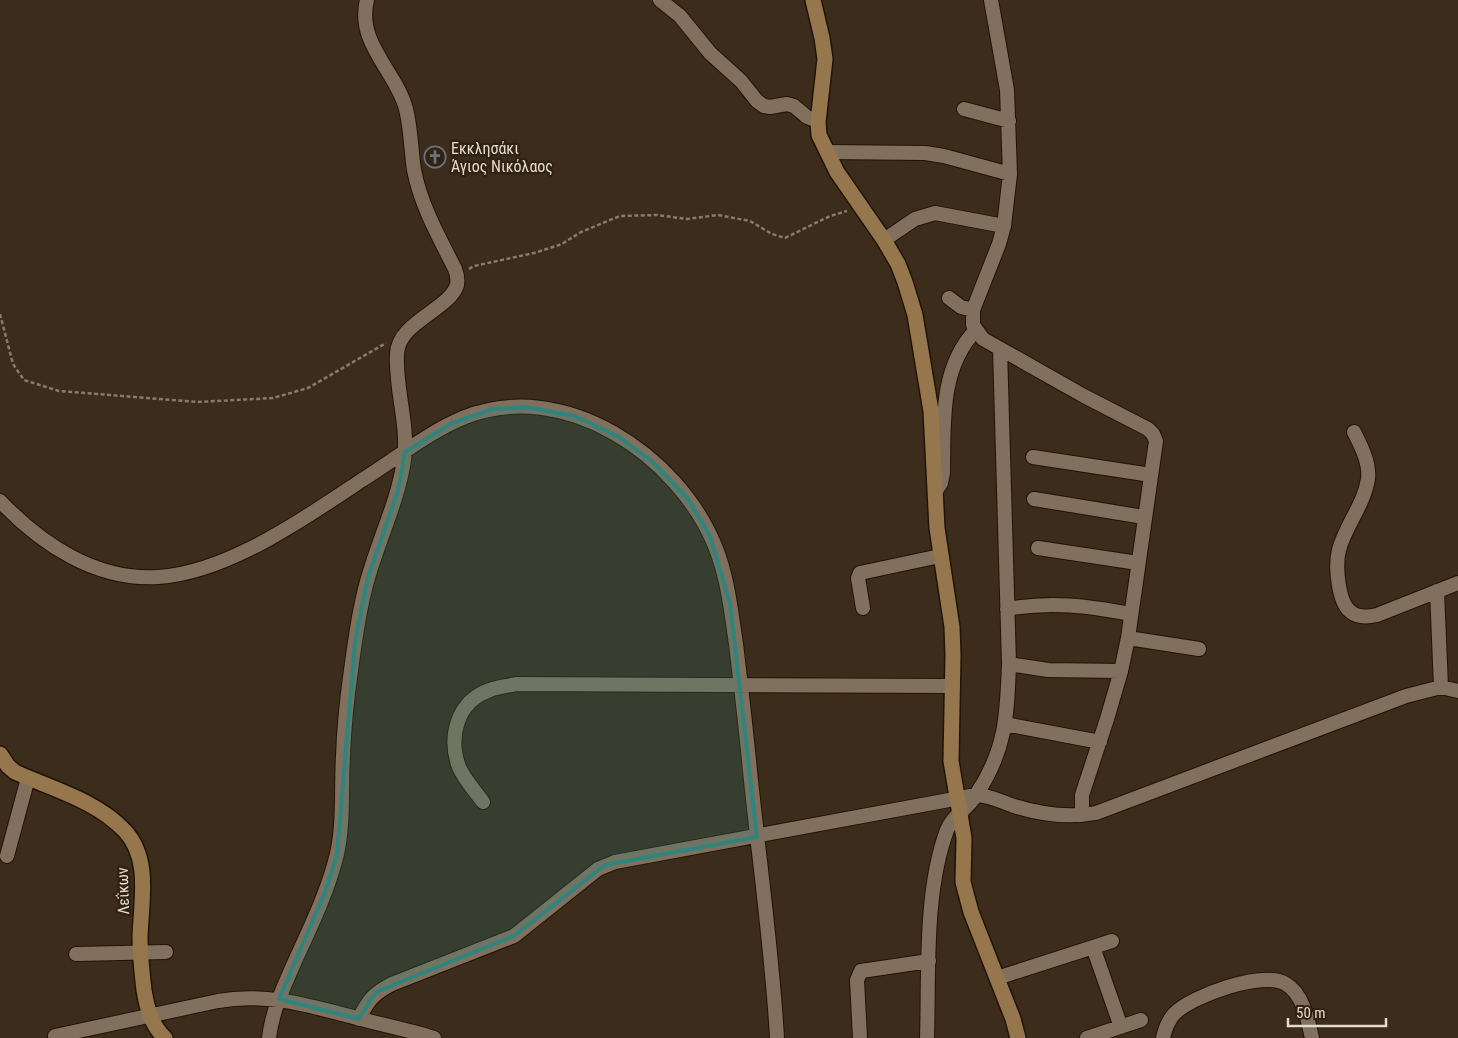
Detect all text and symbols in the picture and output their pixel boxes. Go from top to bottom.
place label: Εκκλησάκι Άγιος Νικόλαος [451,139,553,176]
church icon: Εκκλησάκι Άγιος Νικόλαος [423,145,447,169]
street label: Λεΐκων [113,867,133,915]
scale bar [1288,996,1386,1028]
text: 50 m [1296,1004,1326,1022]

